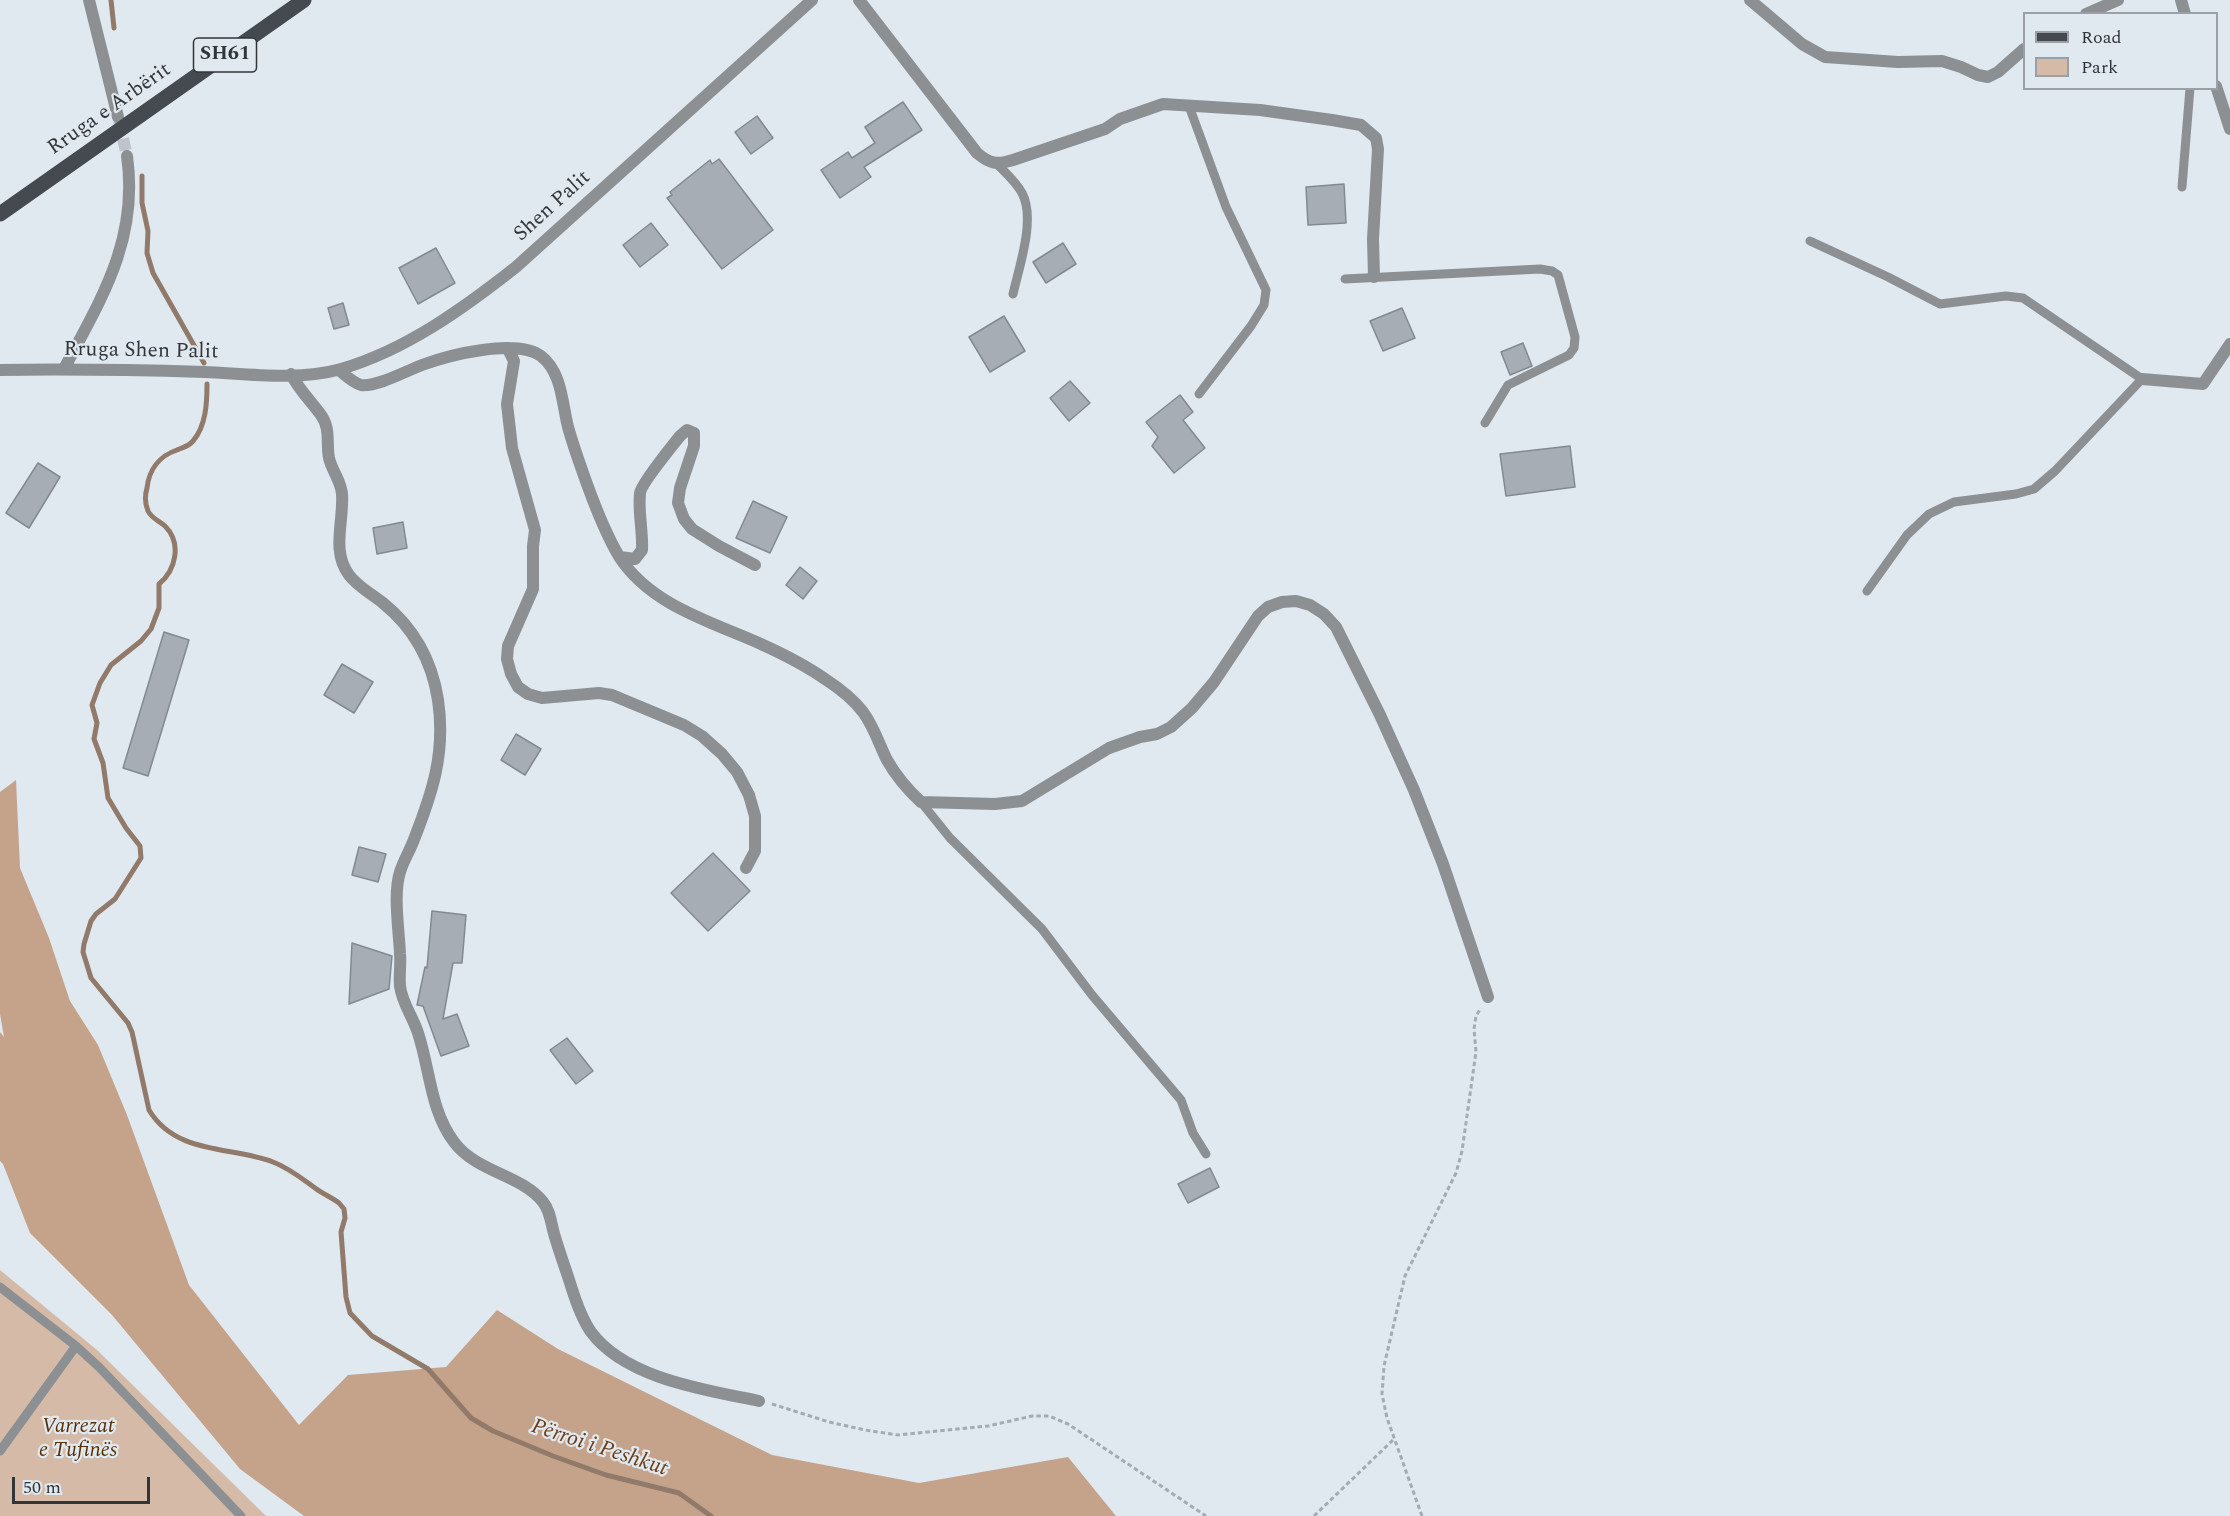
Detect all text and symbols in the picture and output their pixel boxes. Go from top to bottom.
legend [2023,12,2218,90]
text: Road [2081,24,2122,51]
road number: SH61 [194,38,256,72]
text: Park [2081,54,2118,81]
street label: Rruga e Arbërit [44,58,176,162]
street label: Shen Palit [510,166,596,248]
street label: Rruga Shen Palit [63,338,219,366]
park label: Varrezat e Tufinës [39,1415,117,1465]
water label: Përroi i Peshkut [527,1415,671,1483]
scale bar [15,1465,153,1503]
text: 50 m [23,1474,61,1501]

